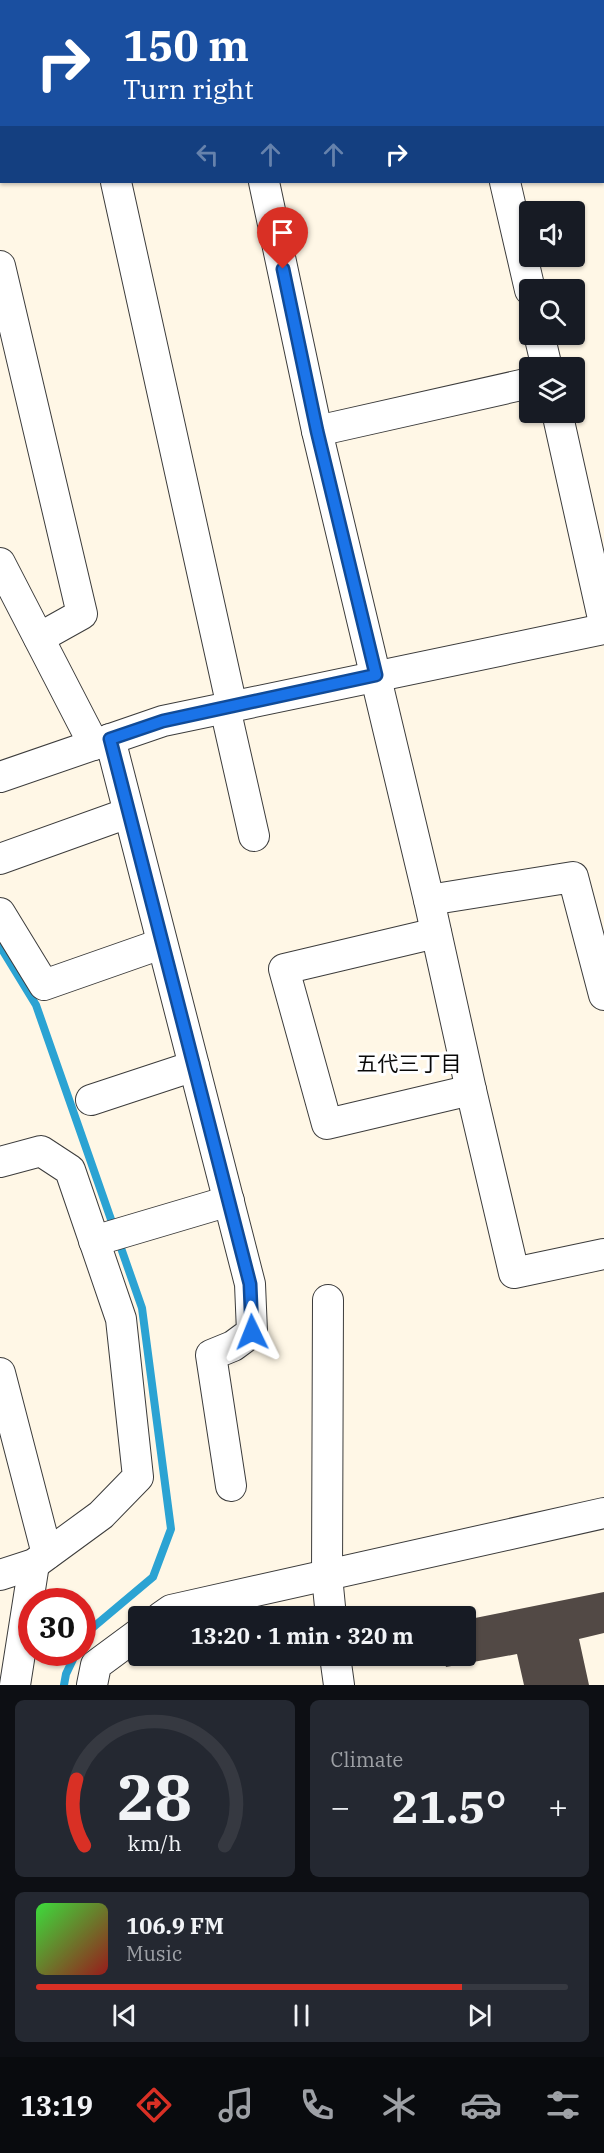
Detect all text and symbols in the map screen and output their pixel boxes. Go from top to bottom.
text: 150 m [123,18,249,73]
icon: right [24,24,102,102]
text: Turn right [123,71,254,106]
icon: left [191,138,224,171]
icon: ahead [254,138,287,171]
icon: ahead [317,138,350,171]
icon: right [380,138,413,171]
map controls [519,201,585,423]
button: sound [519,201,585,267]
pin [257,207,308,269]
icon: arrive [266,216,299,249]
button: search [519,279,585,345]
button: layers [519,357,585,423]
district label: 五代三丁目 [357,1049,462,1077]
position arrow [220,1300,284,1364]
speed limit sign: 30 [18,1588,96,1666]
text: 13:20 · 1 min · 320 m [190,1621,414,1650]
text: Climate [331,1746,403,1773]
text: 28 [117,1756,192,1837]
text: 21.5° [392,1777,507,1835]
text: − [331,1785,350,1828]
text: + [548,1785,568,1828]
text: km/h [128,1829,182,1857]
text: 106.9 FM [126,1911,224,1940]
text: Music [126,1940,182,1967]
icon: previous [108,1999,141,2032]
icon: pause [285,1999,318,2032]
icon: next [463,1999,496,2032]
icon: directions [133,2084,175,2126]
icon: music [215,2084,257,2126]
icon: phone [296,2084,338,2126]
icon: climate [378,2084,420,2126]
icon: car [460,2084,502,2126]
icon: filters [542,2084,584,2126]
text: 13:19 [20,2088,93,2123]

